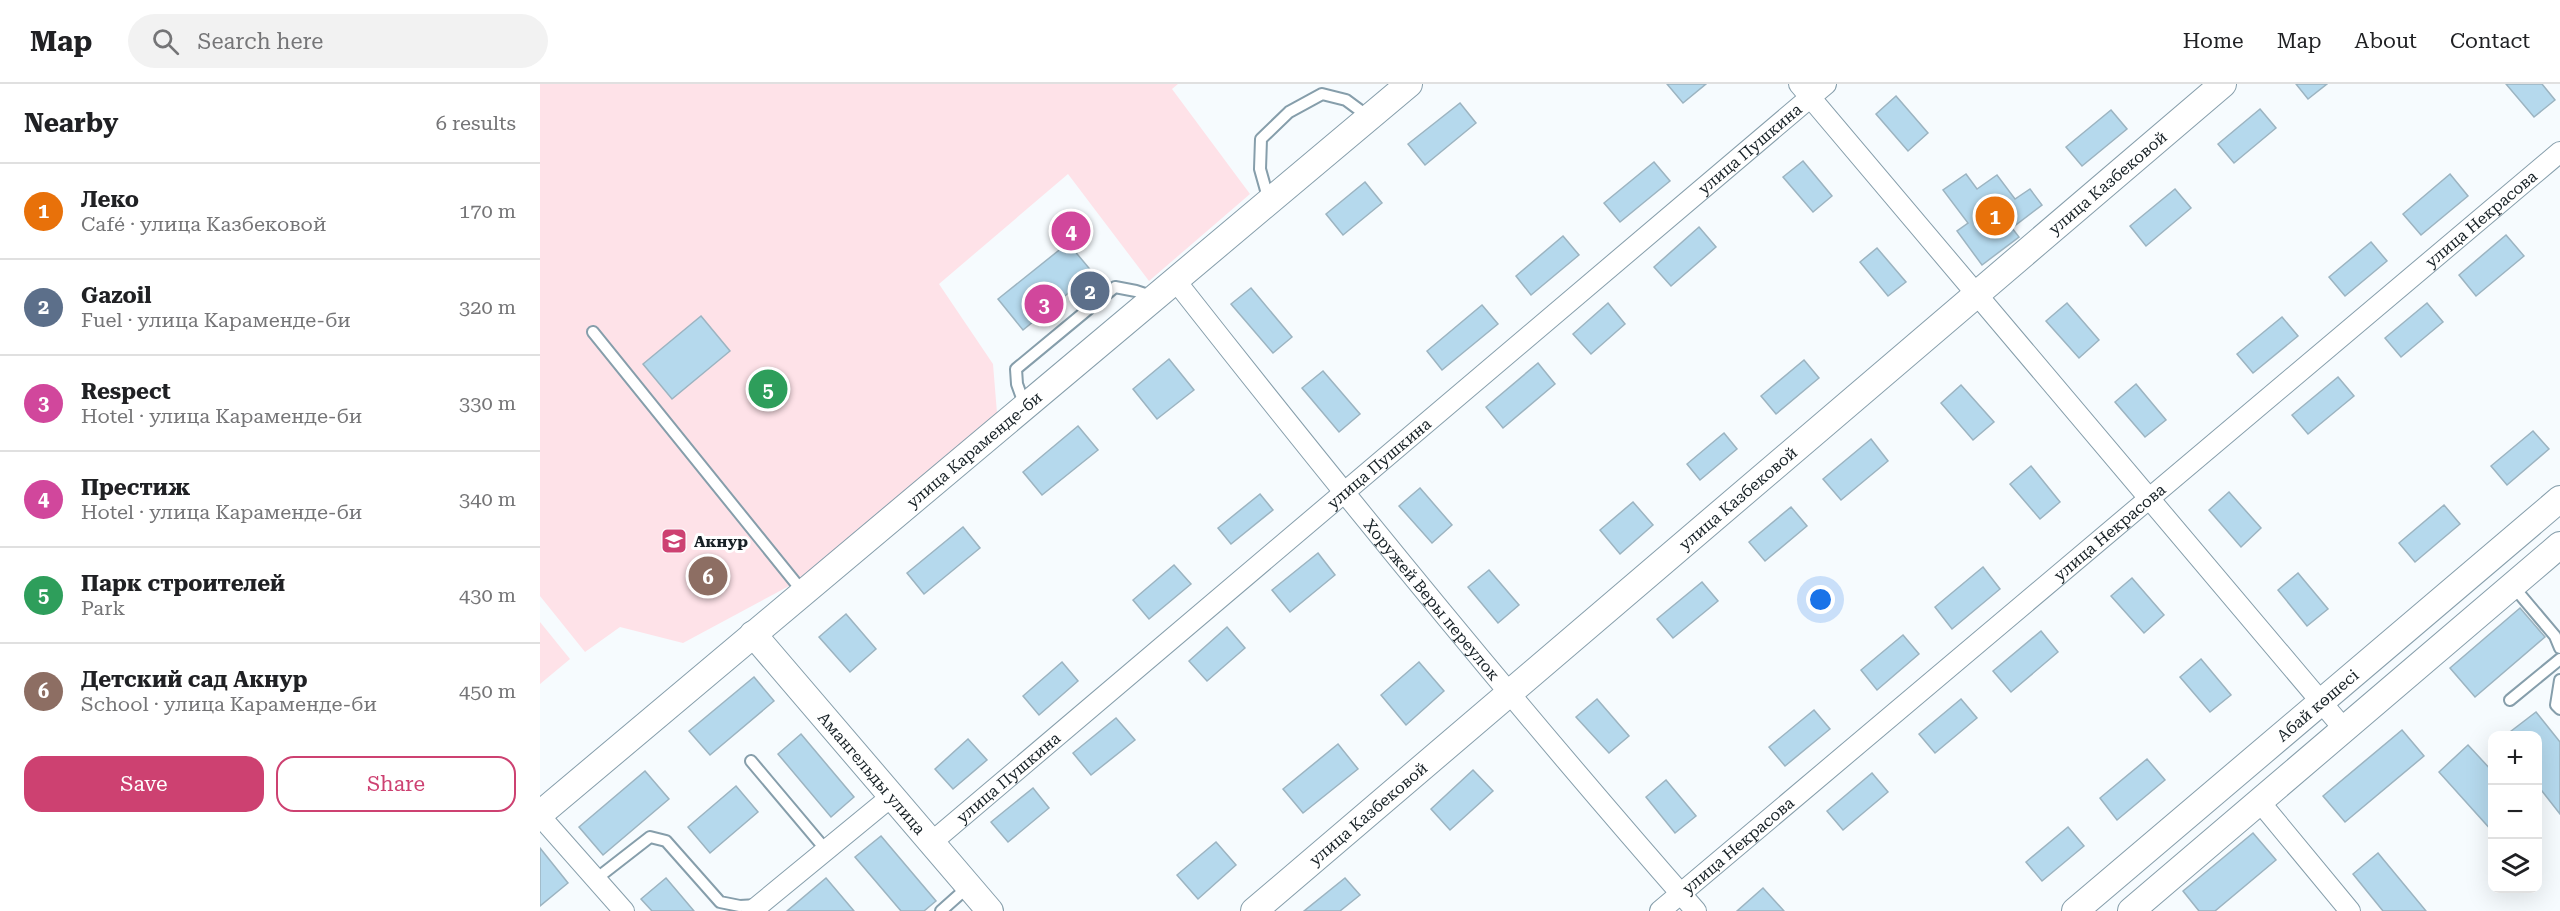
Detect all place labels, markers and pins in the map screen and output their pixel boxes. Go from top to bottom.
pin: 1 [1976,194,2014,238]
pin: 4 [1052,208,1090,254]
pin: 2 [1070,268,1110,314]
pin: 3 [1024,282,1064,326]
pin: 5 [748,366,788,412]
school or university icon: Акнур [659,526,689,556]
place label: Акнур [694,532,748,551]
pin: 6 [688,554,728,598]

